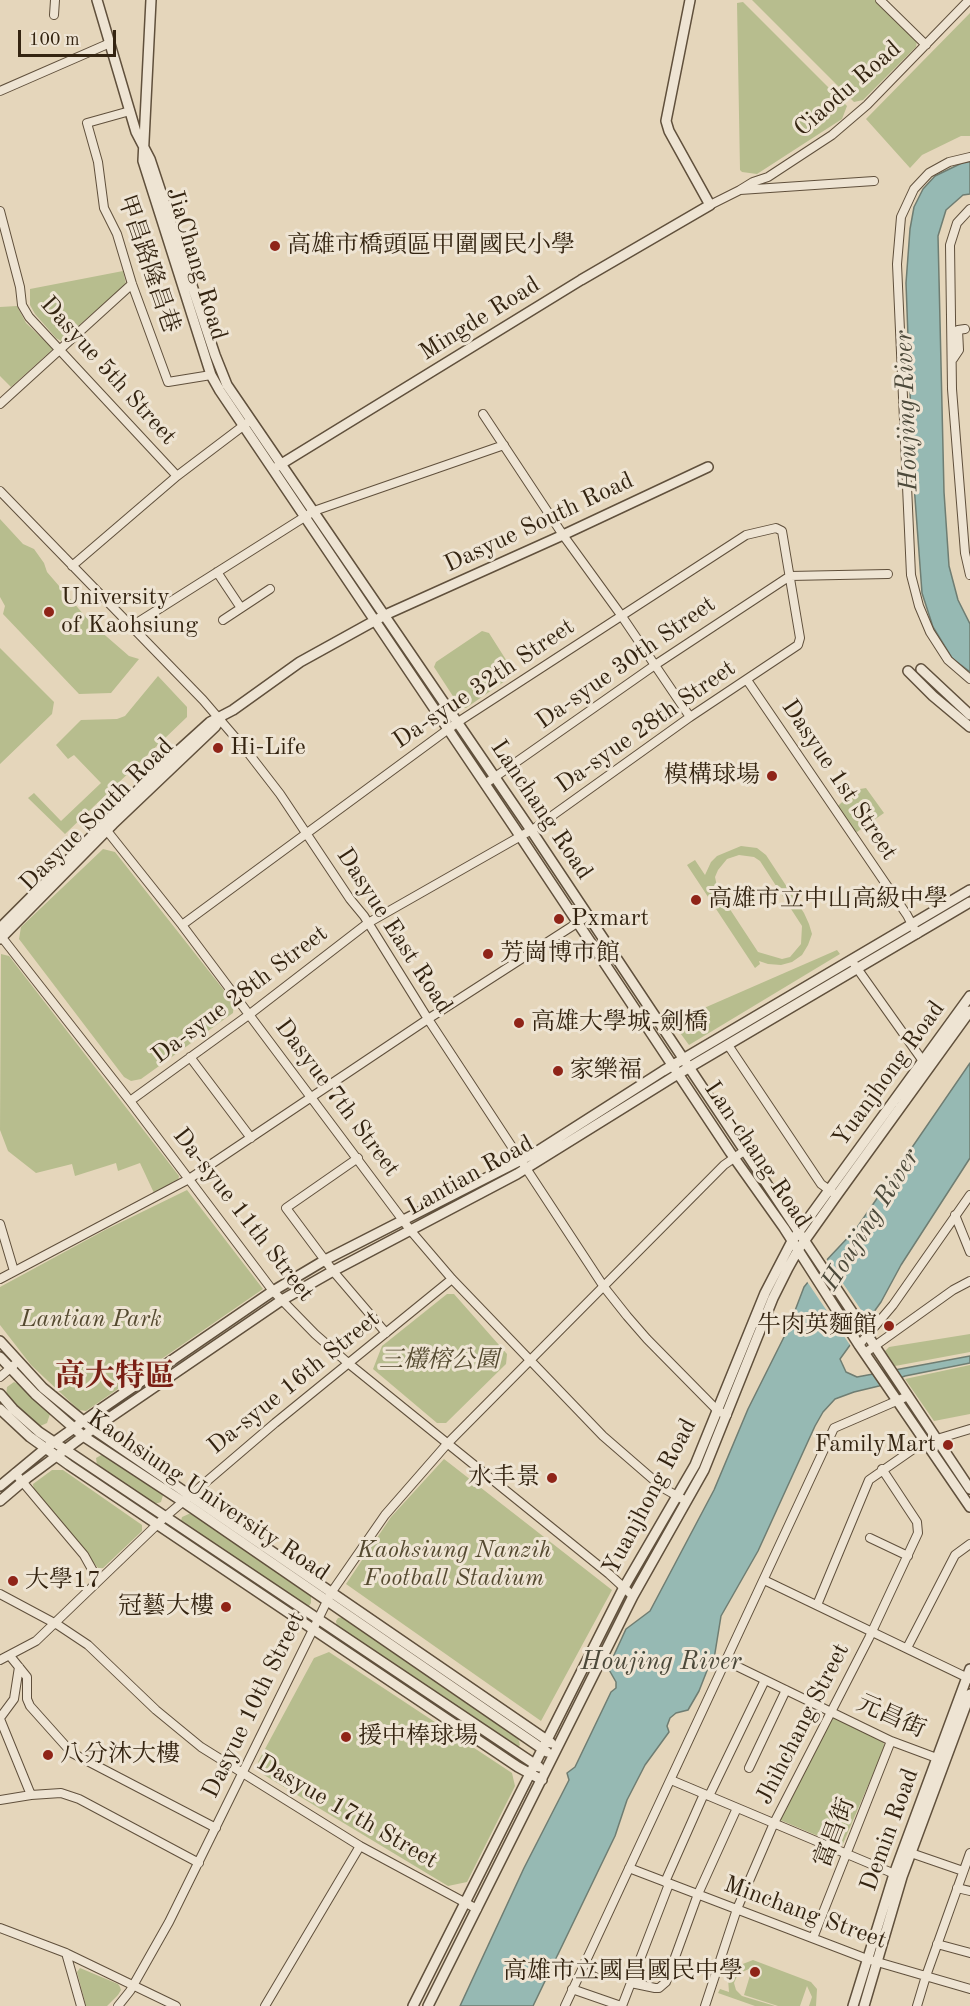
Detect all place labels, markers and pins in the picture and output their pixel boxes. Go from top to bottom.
place label: 高雄市橋頭區甲圍國民小學 [287,232,575,260]
marker: 高雄市橋頭區甲圍國民小學 [268,239,282,253]
place label: University of Kaohsiung [61,584,198,640]
marker: University of Kaohsiung [42,605,56,619]
place label: Hi-Life [230,734,306,762]
marker: Hi-Life [211,741,225,755]
place label: 模構球場 [664,762,760,790]
marker: 模構球場 [765,769,779,783]
place label: 高雄市立中山高級中學 [708,886,948,914]
marker: 高雄市立中山高級中學 [689,893,703,907]
place label: Pxmart [571,905,649,933]
marker: Pxmart [552,912,566,926]
place label: 芳崗博市館 [500,940,620,968]
marker: 芳崗博市館 [481,947,495,961]
place label: 高雄大學城-劍橋 [531,1009,708,1037]
marker: 高雄大學城-劍橋 [512,1016,526,1030]
place label: 家樂福 [570,1057,642,1085]
marker: 家樂福 [551,1064,565,1078]
place label: 牛肉英麵館 [757,1312,877,1340]
marker: 牛肉英麵館 [882,1319,896,1333]
place label: FamilyMart [815,1431,936,1459]
marker: FamilyMart [941,1438,955,1452]
place label: 水丰景 [468,1464,540,1492]
marker: 水丰景 [545,1471,559,1485]
place label: 大學17 [25,1567,101,1595]
marker: 大學17 [6,1574,20,1588]
place label: 冠藝大樓 [118,1593,214,1621]
marker: 冠藝大樓 [219,1600,233,1614]
place label: 援中棒球場 [358,1723,478,1751]
marker: 援中棒球場 [339,1730,353,1744]
place label: 八分沐大樓 [60,1741,180,1769]
marker: 八分沐大樓 [41,1748,55,1762]
place label: 高雄市立國昌國民中學 [503,1958,743,1986]
marker: 高雄市立國昌國民中學 [748,1965,762,1979]

